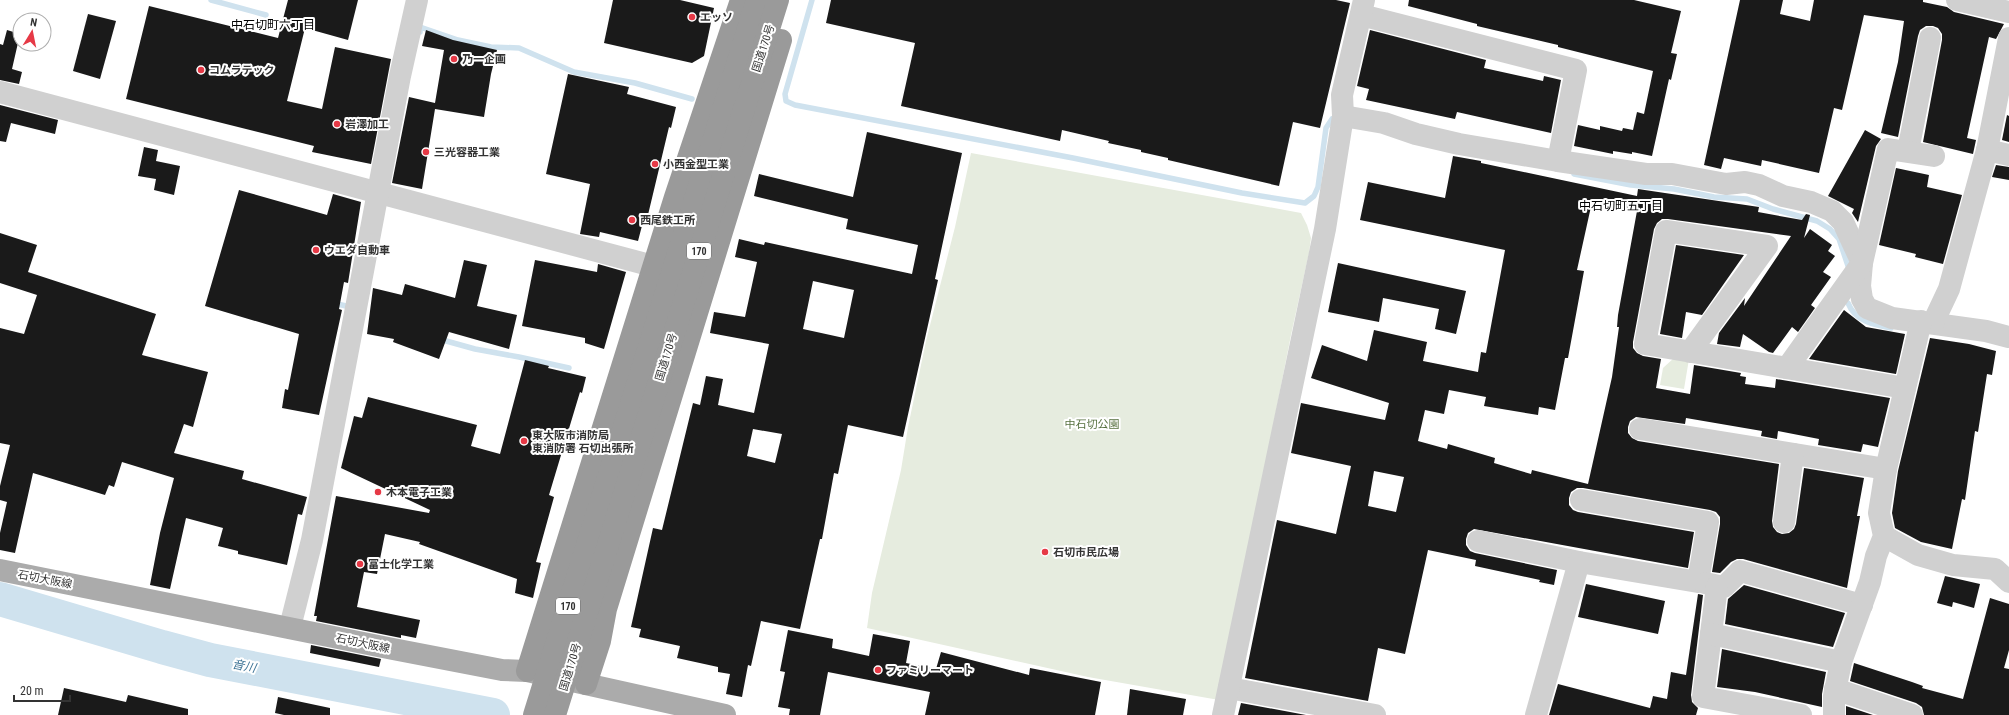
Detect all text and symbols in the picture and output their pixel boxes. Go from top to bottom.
place label: エッソ [700,11,733,24]
north arrow [12,12,52,52]
marker: エッソ [687,12,697,22]
text: N [29,16,38,30]
district label: 中石切町六丁目 [231,18,315,32]
street label: 国道170号 [750,23,777,74]
place label: 乃一企画 [462,53,506,66]
marker: 乃一企画 [449,54,459,64]
place label: コムラテック [209,64,274,77]
marker: コムラテック [196,65,206,75]
place label: 岩澤加工 [345,118,389,131]
marker: 岩澤加工 [332,119,342,129]
place label: 三光容器工業 [434,146,500,159]
marker: 三光容器工業 [421,147,431,157]
place label: 小西金型工業 [663,158,729,171]
marker: 小西金型工業 [650,159,660,169]
district label: 中石切町五丁目 [1579,199,1663,213]
place label: 西尾鉄工所 [640,214,695,227]
marker: 西尾鉄工所 [627,215,637,225]
road number: 170 [687,243,711,259]
place label: ウエダ自動車 [324,244,390,257]
marker: ウエダ自動車 [311,245,321,255]
street label: 国道170号 [653,332,680,383]
park label: 中石切公園 [1065,418,1120,431]
place label: 東大阪市消防局 東消防署 石切出張所 [532,429,634,455]
marker: 東大阪市消防局 東消防署 石切出張所 [519,436,529,446]
place label: 木本電子工業 [386,486,452,499]
marker: 木本電子工業 [373,487,383,497]
place label: 石切市民広場 [1053,546,1119,559]
marker: 石切市民広場 [1040,547,1050,557]
place label: 冨士化学工業 [368,558,434,571]
marker: 冨士化学工業 [355,559,365,569]
street label: 石切大阪線 [17,568,73,591]
road number: 170 [556,598,580,614]
street label: 石切大阪線 [335,631,391,656]
street label: 国道170号 [557,642,584,693]
water label: 音川 [231,657,259,676]
place label: ファミリーマート [886,664,974,677]
marker: ファミリーマート [873,665,883,675]
scale bar [14,677,70,703]
text: 20 m [20,684,44,698]

